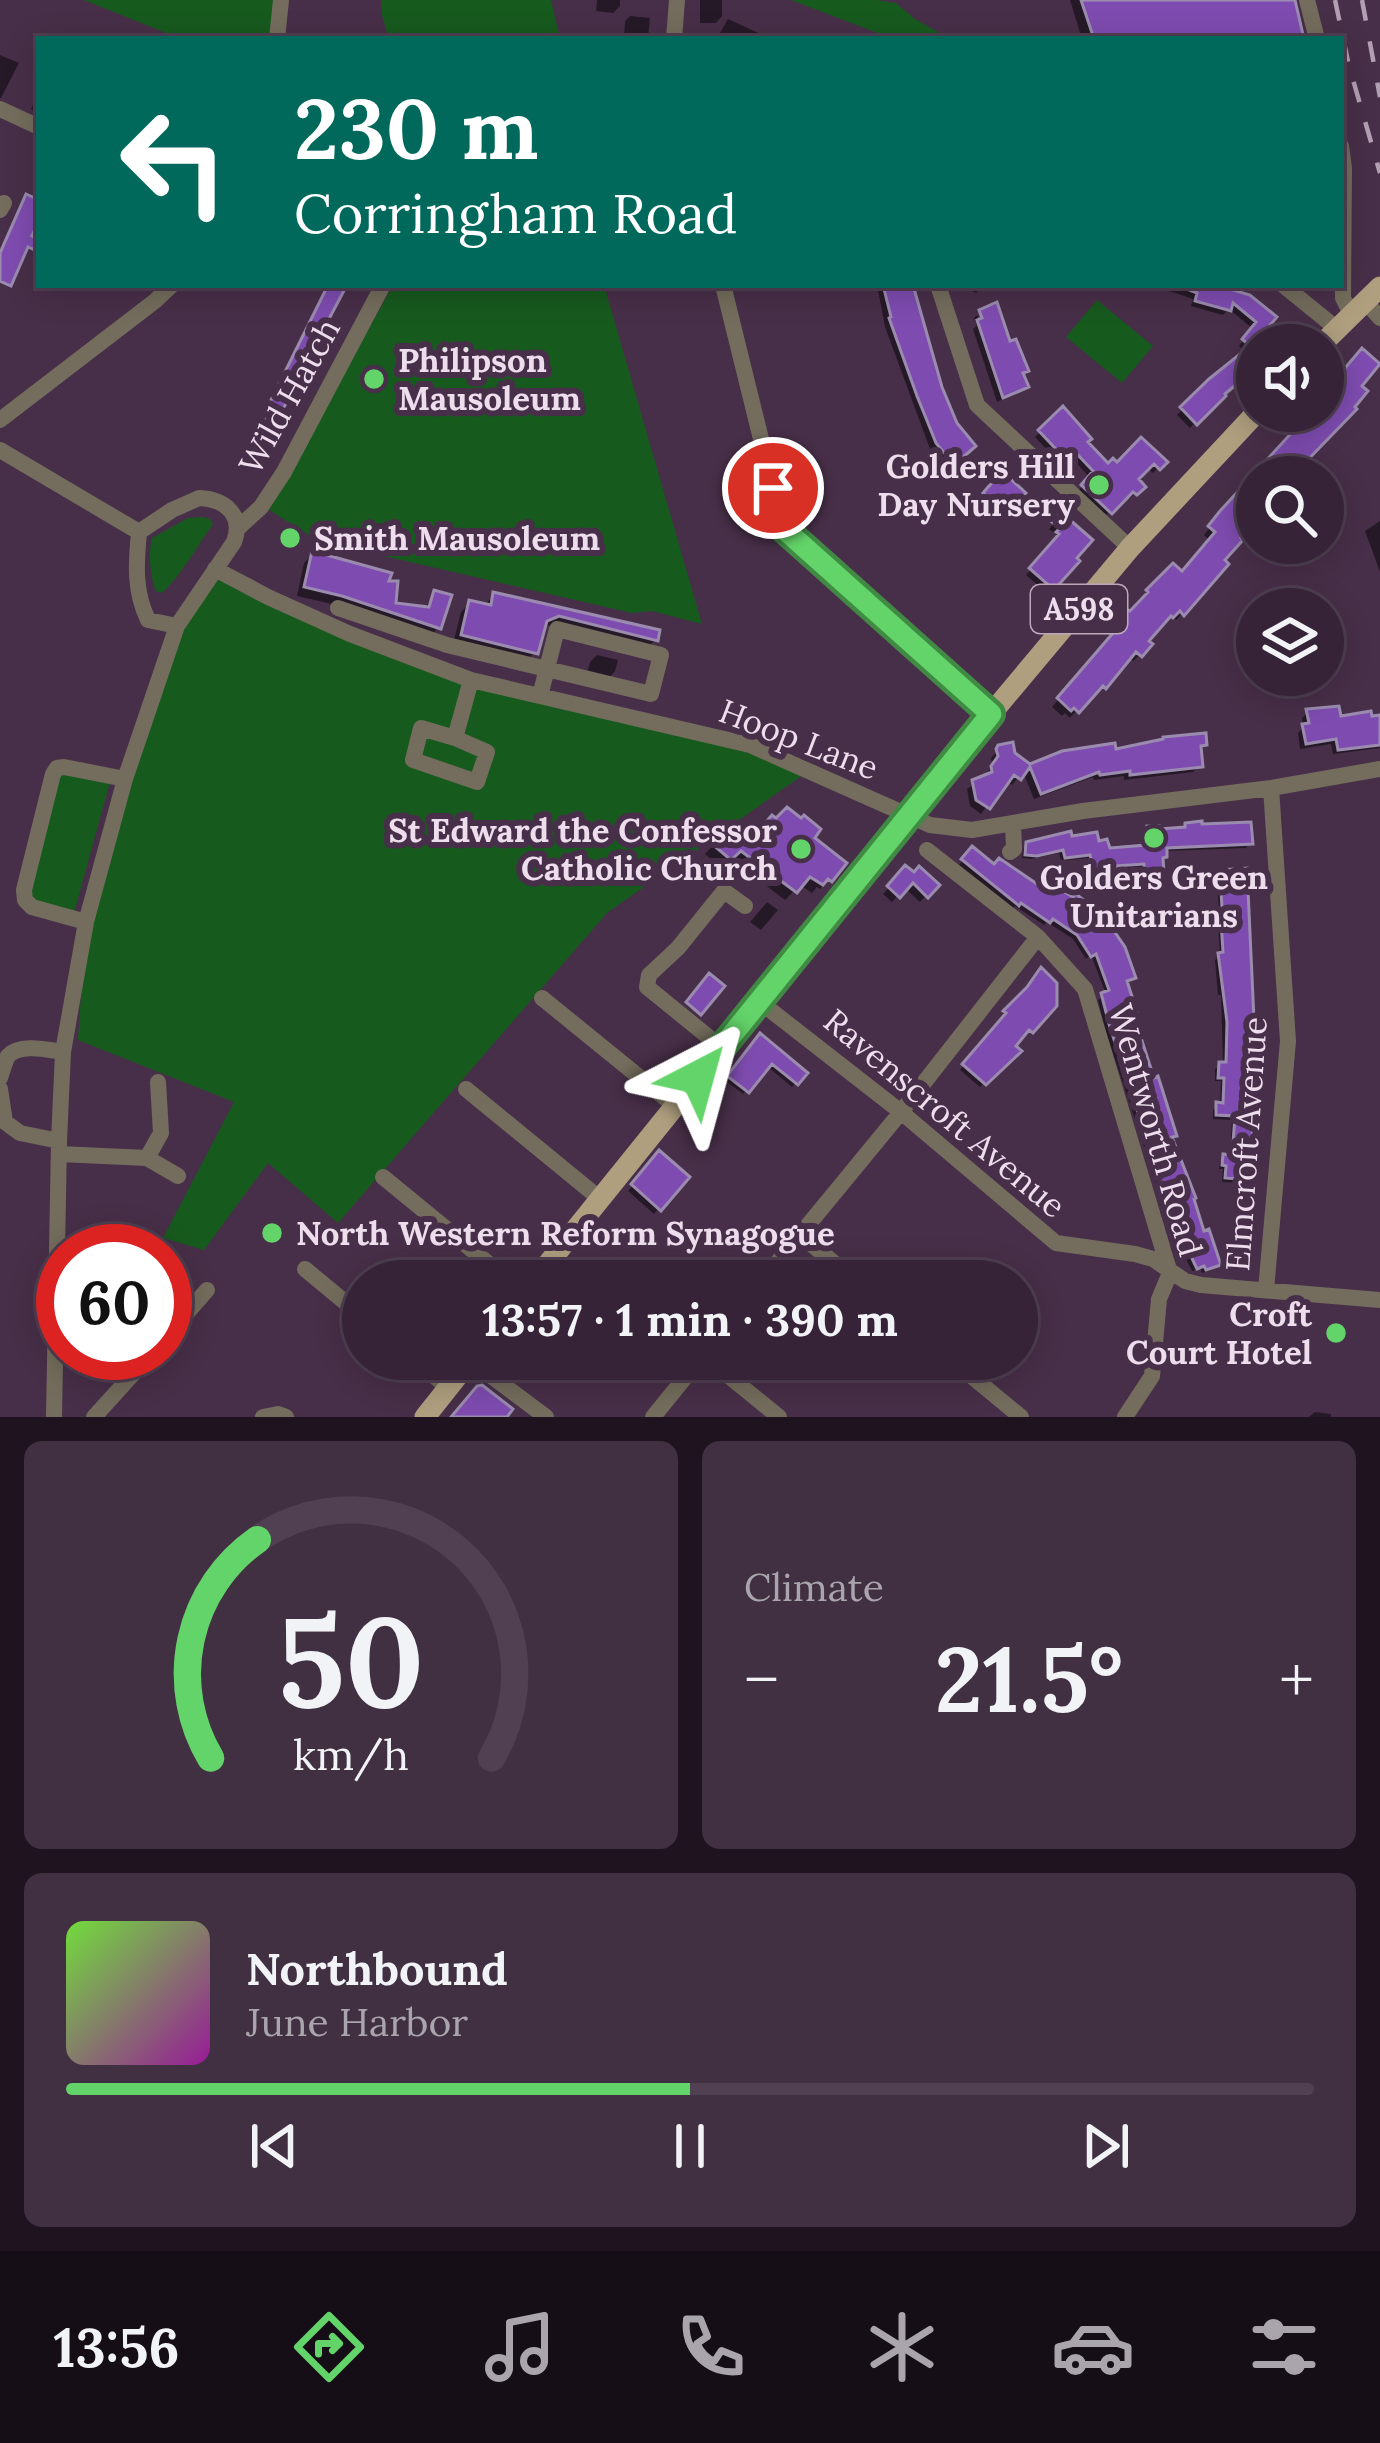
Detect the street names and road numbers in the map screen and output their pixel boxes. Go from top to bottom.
street label: Wild Hatch [229,311,349,481]
road number: A598 [1031,585,1127,633]
street label: Hoop Lane [714,690,884,788]
street label: Wentworth Road [1100,999,1212,1261]
street label: Ravenscroft Avenue [816,1000,1074,1226]
street label: Elmcroft Avenue [1216,1015,1276,1273]

